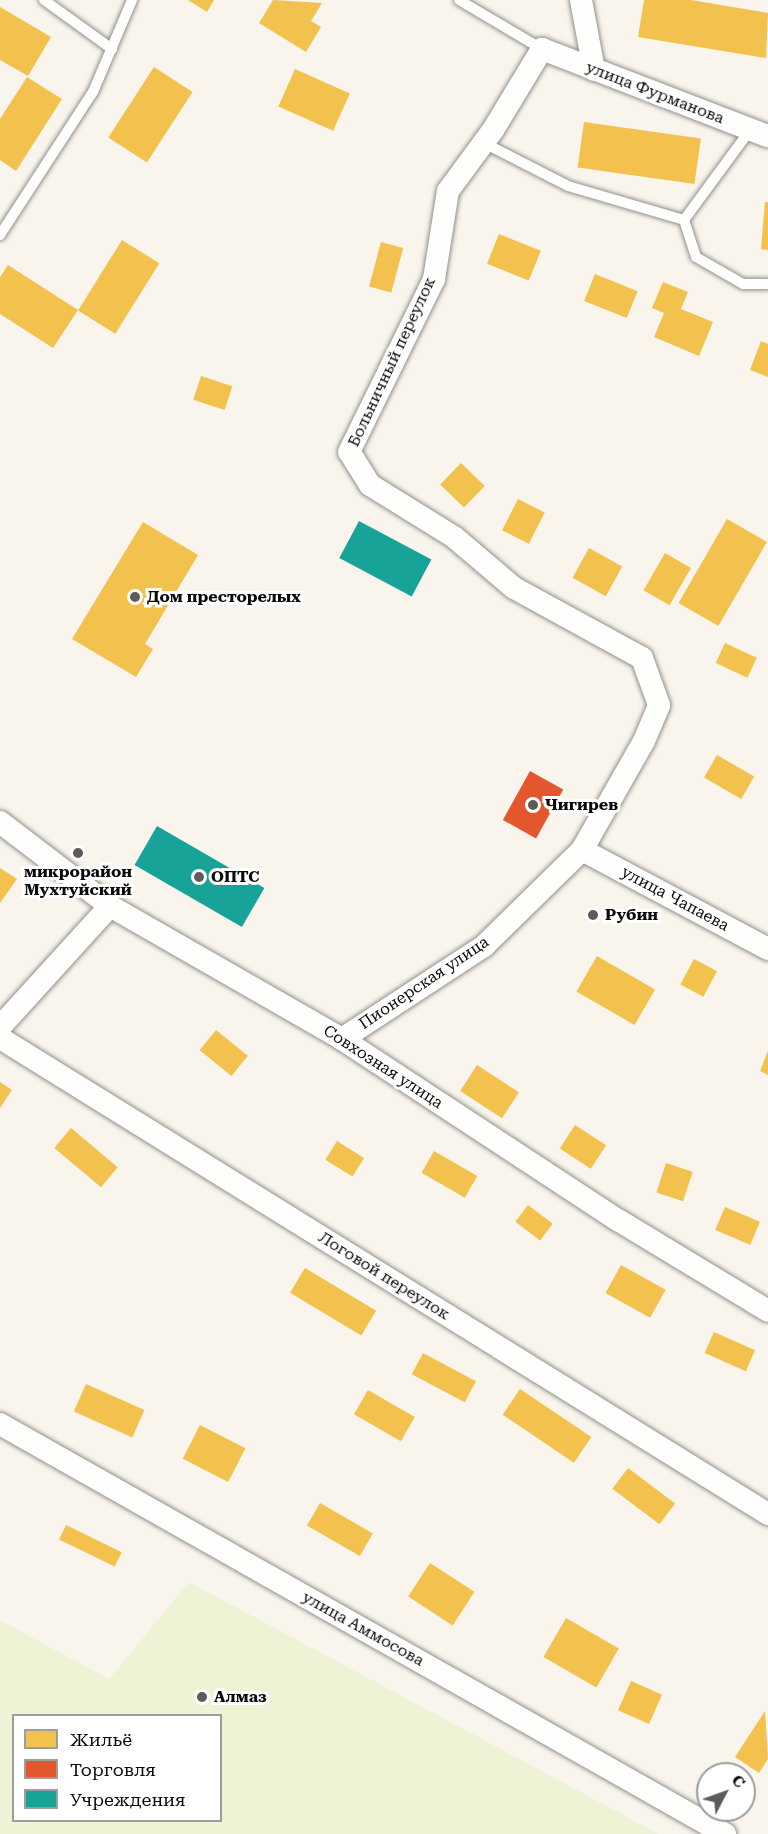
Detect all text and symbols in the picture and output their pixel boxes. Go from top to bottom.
street label: улица Фурманова [583,58,727,128]
street label: Больничный переулок [344,274,440,450]
place label: Дом престорелых [147,587,301,607]
marker: Дом престорелых [128,590,142,604]
place label: Чигирев [545,795,618,815]
marker: Чигирев [526,798,540,812]
marker: микрорайон Мухтуйский [71,846,85,860]
place label: микрорайон Мухтуйский [24,862,132,900]
street label: улица Чапаева [618,863,732,935]
place label: ОПТС [211,867,260,887]
marker: ОПТС [192,870,206,884]
place label: Рубин [605,905,658,925]
marker: Рубин [586,908,600,922]
street label: Пионерская улица [355,932,493,1034]
street label: Совхозная улица [320,1021,446,1113]
street label: Логовой переулок [315,1228,453,1324]
street label: улица Аммосова [299,1588,427,1670]
place label: Алмаз [214,1687,267,1707]
marker: Алмаз [195,1690,209,1704]
legend [12,1714,222,1822]
text: Жильё [70,1729,132,1750]
text: Торговля [70,1759,156,1780]
north arrow [696,1762,756,1822]
text: С [728,1771,749,1792]
text: Учреждения [70,1789,185,1810]

